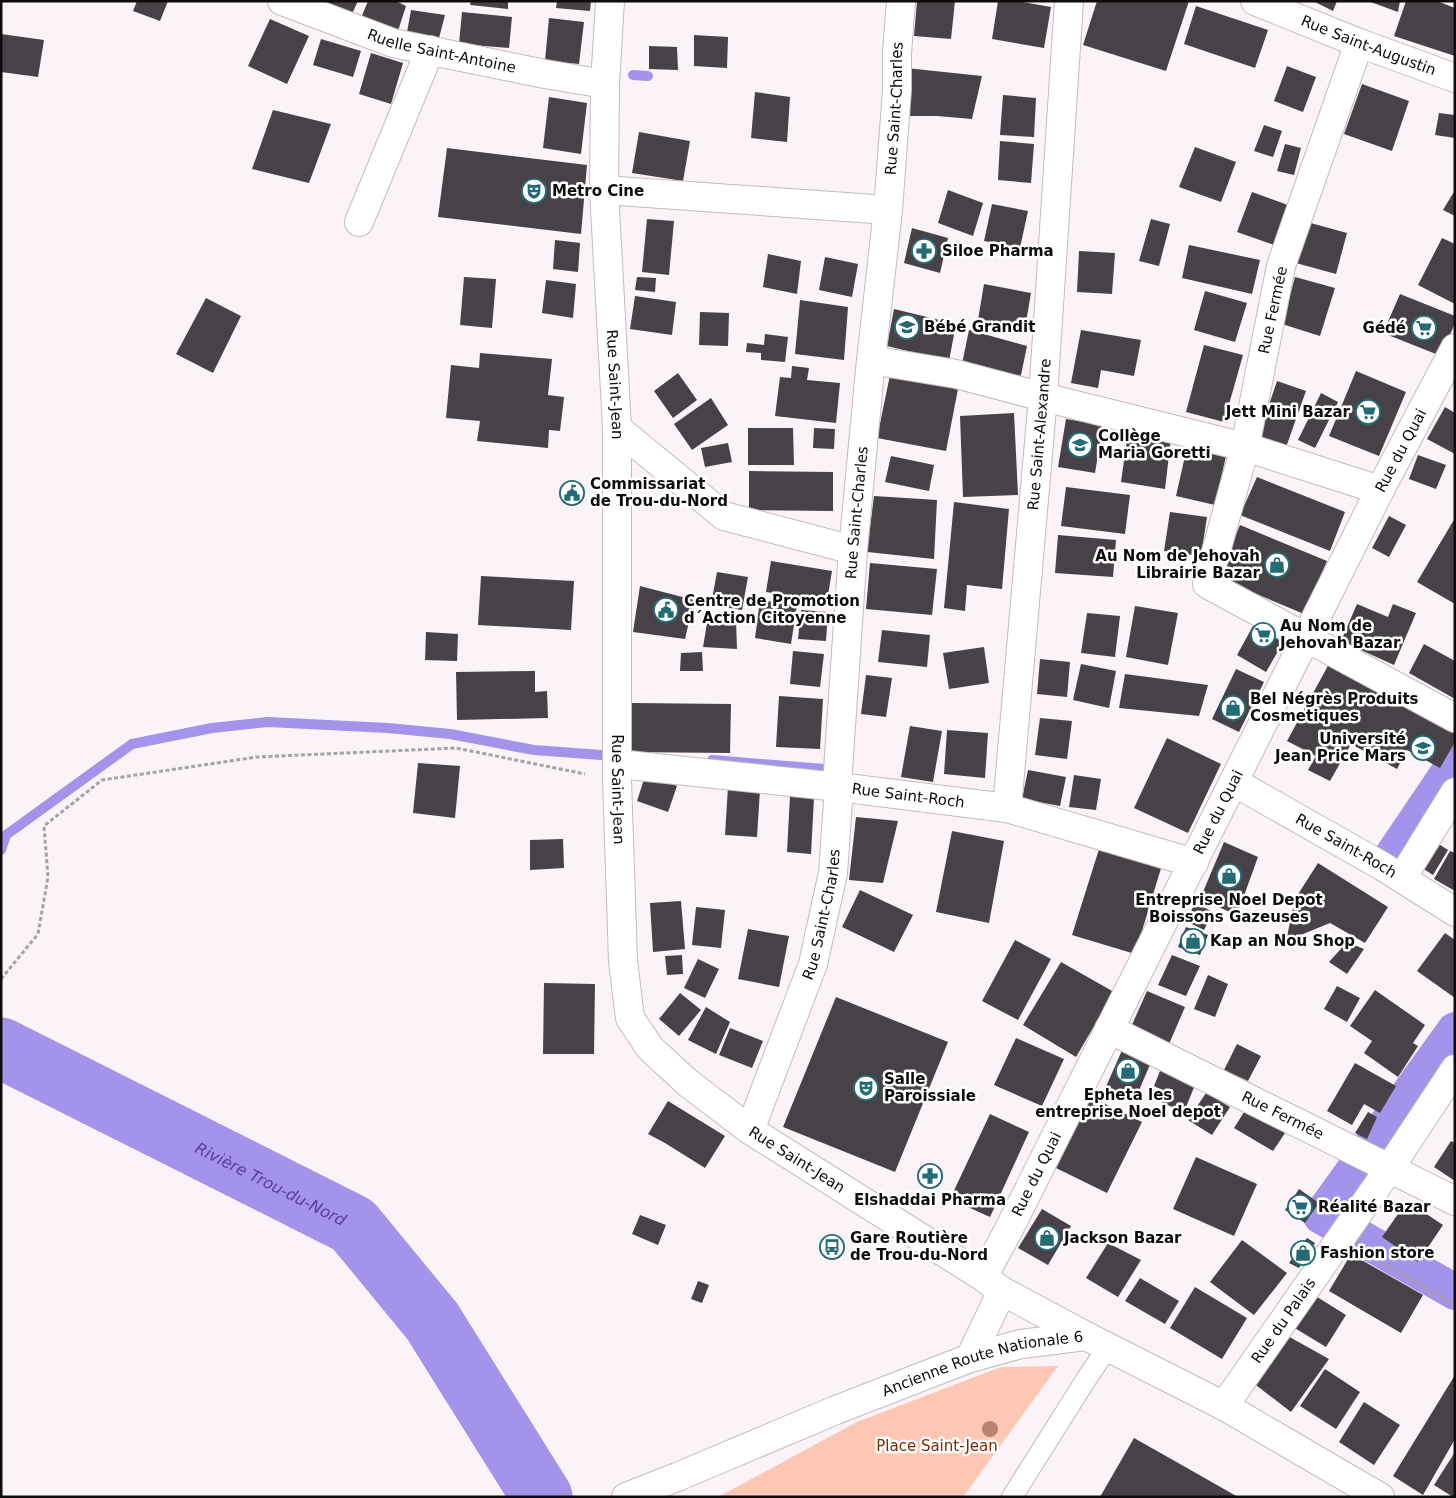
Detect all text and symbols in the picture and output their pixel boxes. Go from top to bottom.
street label: Rue Saint-Augustin [1298,12,1438,79]
street label: Ruelle Saint-Antoine [365,25,518,77]
street label: Rue Saint-Charles [882,41,907,176]
theatre icon: Metro Cine [521,178,547,204]
place label: Metro Cine [552,182,644,200]
pharmacy icon: Siloe Pharma [911,238,937,264]
place label: Siloe Pharma [942,242,1054,260]
street label: Rue Fermée [1255,264,1291,356]
school or university icon: Bébé Grandit [894,314,920,340]
supermarket icon: Gédé [1411,315,1437,341]
place label: Bébé Grandit [924,318,1035,336]
place label: Gédé [1363,319,1406,337]
street label: Rue Saint-Jean [603,329,626,440]
street label: Rue Saint-Alexandre [1024,358,1055,511]
supermarket icon: Jett Mini Bazar [1355,399,1381,425]
place label: Jett Mini Bazar [1225,403,1351,421]
street label: Rue du Quai [1371,406,1430,495]
place label: Collège Maria Goretti [1098,427,1211,462]
school or university icon: Collège Maria Goretti [1067,432,1093,458]
street label: Rue Saint-Charles [842,445,872,580]
place label: Commissariat de Trou-du-Nord [590,475,728,510]
public building icon: Commissariat de Trou-du-Nord [559,480,585,506]
place label: Au Nom de Jehovah Librairie Bazar [1095,547,1261,582]
shop icon: Au Nom de Jehovah Librairie Bazar [1264,552,1290,578]
place label: Centre de Promotion d´Action Citoyenne [684,592,860,627]
public building icon: Centre de Promotion d´Action Citoyenne [653,597,679,623]
place label: Au Nom de Jehovah Bazar [1279,617,1401,652]
supermarket icon: Au Nom de Jehovah Bazar [1250,622,1276,648]
place label: Bel Négrès Produits Cosmetiques [1250,690,1419,725]
shop icon: Bel Négrès Produits Cosmetiques [1220,695,1246,721]
place label: Université Jean Price Mars [1274,730,1406,765]
street label: Rue Saint-Jean [608,734,628,845]
school or university icon: Université Jean Price Mars [1410,735,1436,761]
street label: Rue du Quai [1190,767,1247,857]
street label: Rue Saint-Roch [851,780,966,812]
street label: Rue Saint-Roch [1292,810,1400,882]
street label: Rue Saint-Charles [799,848,844,982]
shop icon: Entreprise Noel Depot Boissons Gazeuses [1216,863,1242,889]
place label: Entreprise Noel Depot Boissons Gazeuses [1135,891,1323,926]
shop icon: Kap an Nou Shop [1180,928,1206,954]
place label: Kap an Nou Shop [1210,932,1355,950]
shop icon: Epheta les entreprise Noel depot [1115,1058,1141,1084]
place label: Salle Paroissiale [884,1070,976,1105]
theatre icon: Salle Paroissiale [853,1075,879,1101]
place label: Epheta les entreprise Noel depot [1035,1086,1221,1121]
street label: Rue Fermée [1239,1087,1327,1143]
street label: Rue Saint-Jean [745,1123,848,1197]
street label: Rue du Quai [1008,1129,1065,1219]
water label: Rivière Trou-du-Nord [192,1138,350,1230]
pharmacy icon: Elshaddai Pharma [917,1163,943,1189]
place label: Elshaddai Pharma [854,1191,1006,1209]
supermarket icon: Réalité Bazar [1287,1194,1313,1220]
place label: Réalité Bazar [1318,1198,1431,1216]
shop icon: Jackson Bazar [1034,1225,1060,1251]
place label: Gare Routière de Trou-du-Nord [850,1229,988,1264]
place label: Jackson Bazar [1063,1229,1182,1247]
bus stop icon: Gare Routière de Trou-du-Nord [819,1234,845,1260]
shop icon: Fashion store [1290,1240,1316,1266]
place label: Fashion store [1320,1244,1434,1262]
street label: Rue du Palais [1247,1274,1319,1367]
street label: Ancienne Route Nationale 6 [880,1327,1084,1400]
park label: Place Saint-Jean [876,1437,998,1455]

